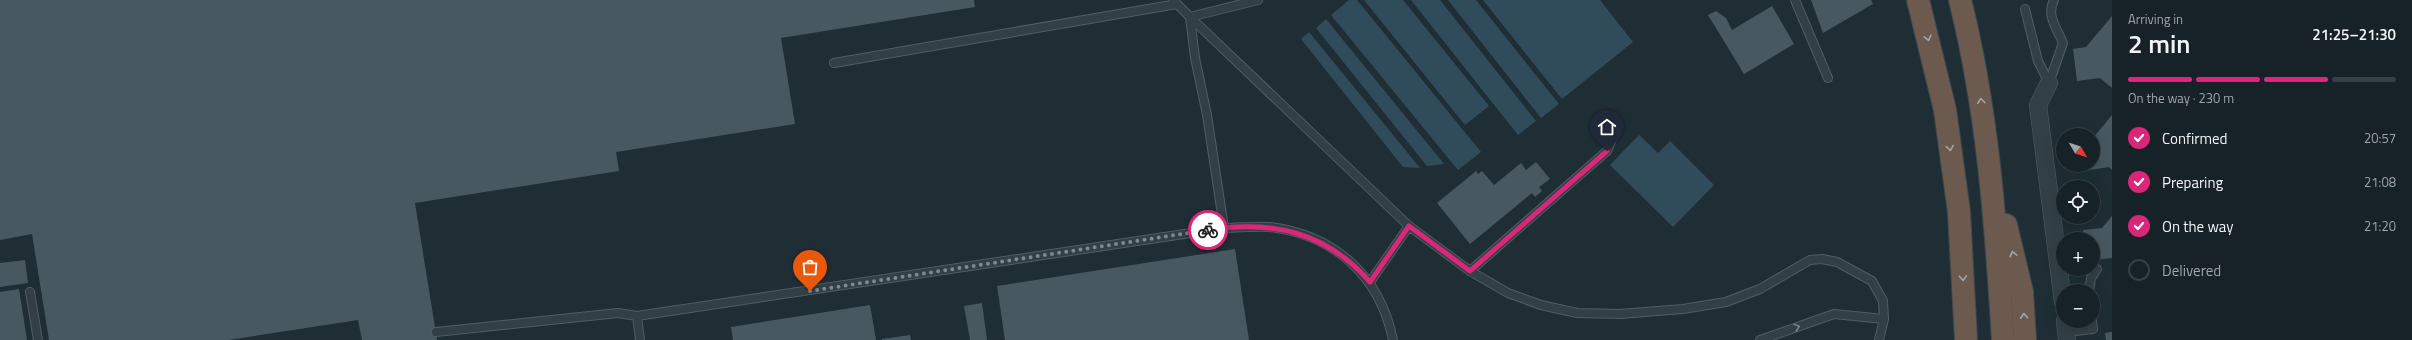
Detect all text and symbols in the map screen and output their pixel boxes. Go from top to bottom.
text: Arriving in [2128,9,2183,29]
text: 21:25–21:30 [2312,23,2396,46]
text: 2 min [2128,24,2191,63]
one-way arrow [1924,34,1932,41]
text: On the way · 230 m [2128,88,2234,108]
one-way arrow [1977,98,1986,104]
pin [1590,110,1624,151]
icon: home [1596,116,1618,138]
icon: check [2128,127,2150,149]
text: Confirmed [2162,127,2227,150]
north arrow [2056,128,2100,172]
map controls [2056,128,2100,328]
text: 20:57 [2364,128,2396,148]
one-way arrow [1945,145,1954,151]
icon: check [2128,171,2150,193]
text: Preparing [2162,171,2223,194]
text: 21:08 [2364,172,2396,192]
button: locate [2056,180,2100,224]
courier [1188,210,1228,250]
icon: check [2128,215,2150,237]
text: On the way [2162,215,2234,238]
text: 21:20 [2364,216,2396,236]
icon: bike [1197,219,1219,241]
button: + [2056,232,2100,276]
pin [793,250,827,291]
one-way arrow [2010,251,2018,258]
icon: bag [799,256,821,278]
text: Delivered [2162,259,2221,282]
one-way arrow [1958,275,1967,281]
button: − [2056,284,2100,328]
one-way arrow [2020,313,2028,319]
one-way arrow [1793,323,1800,332]

